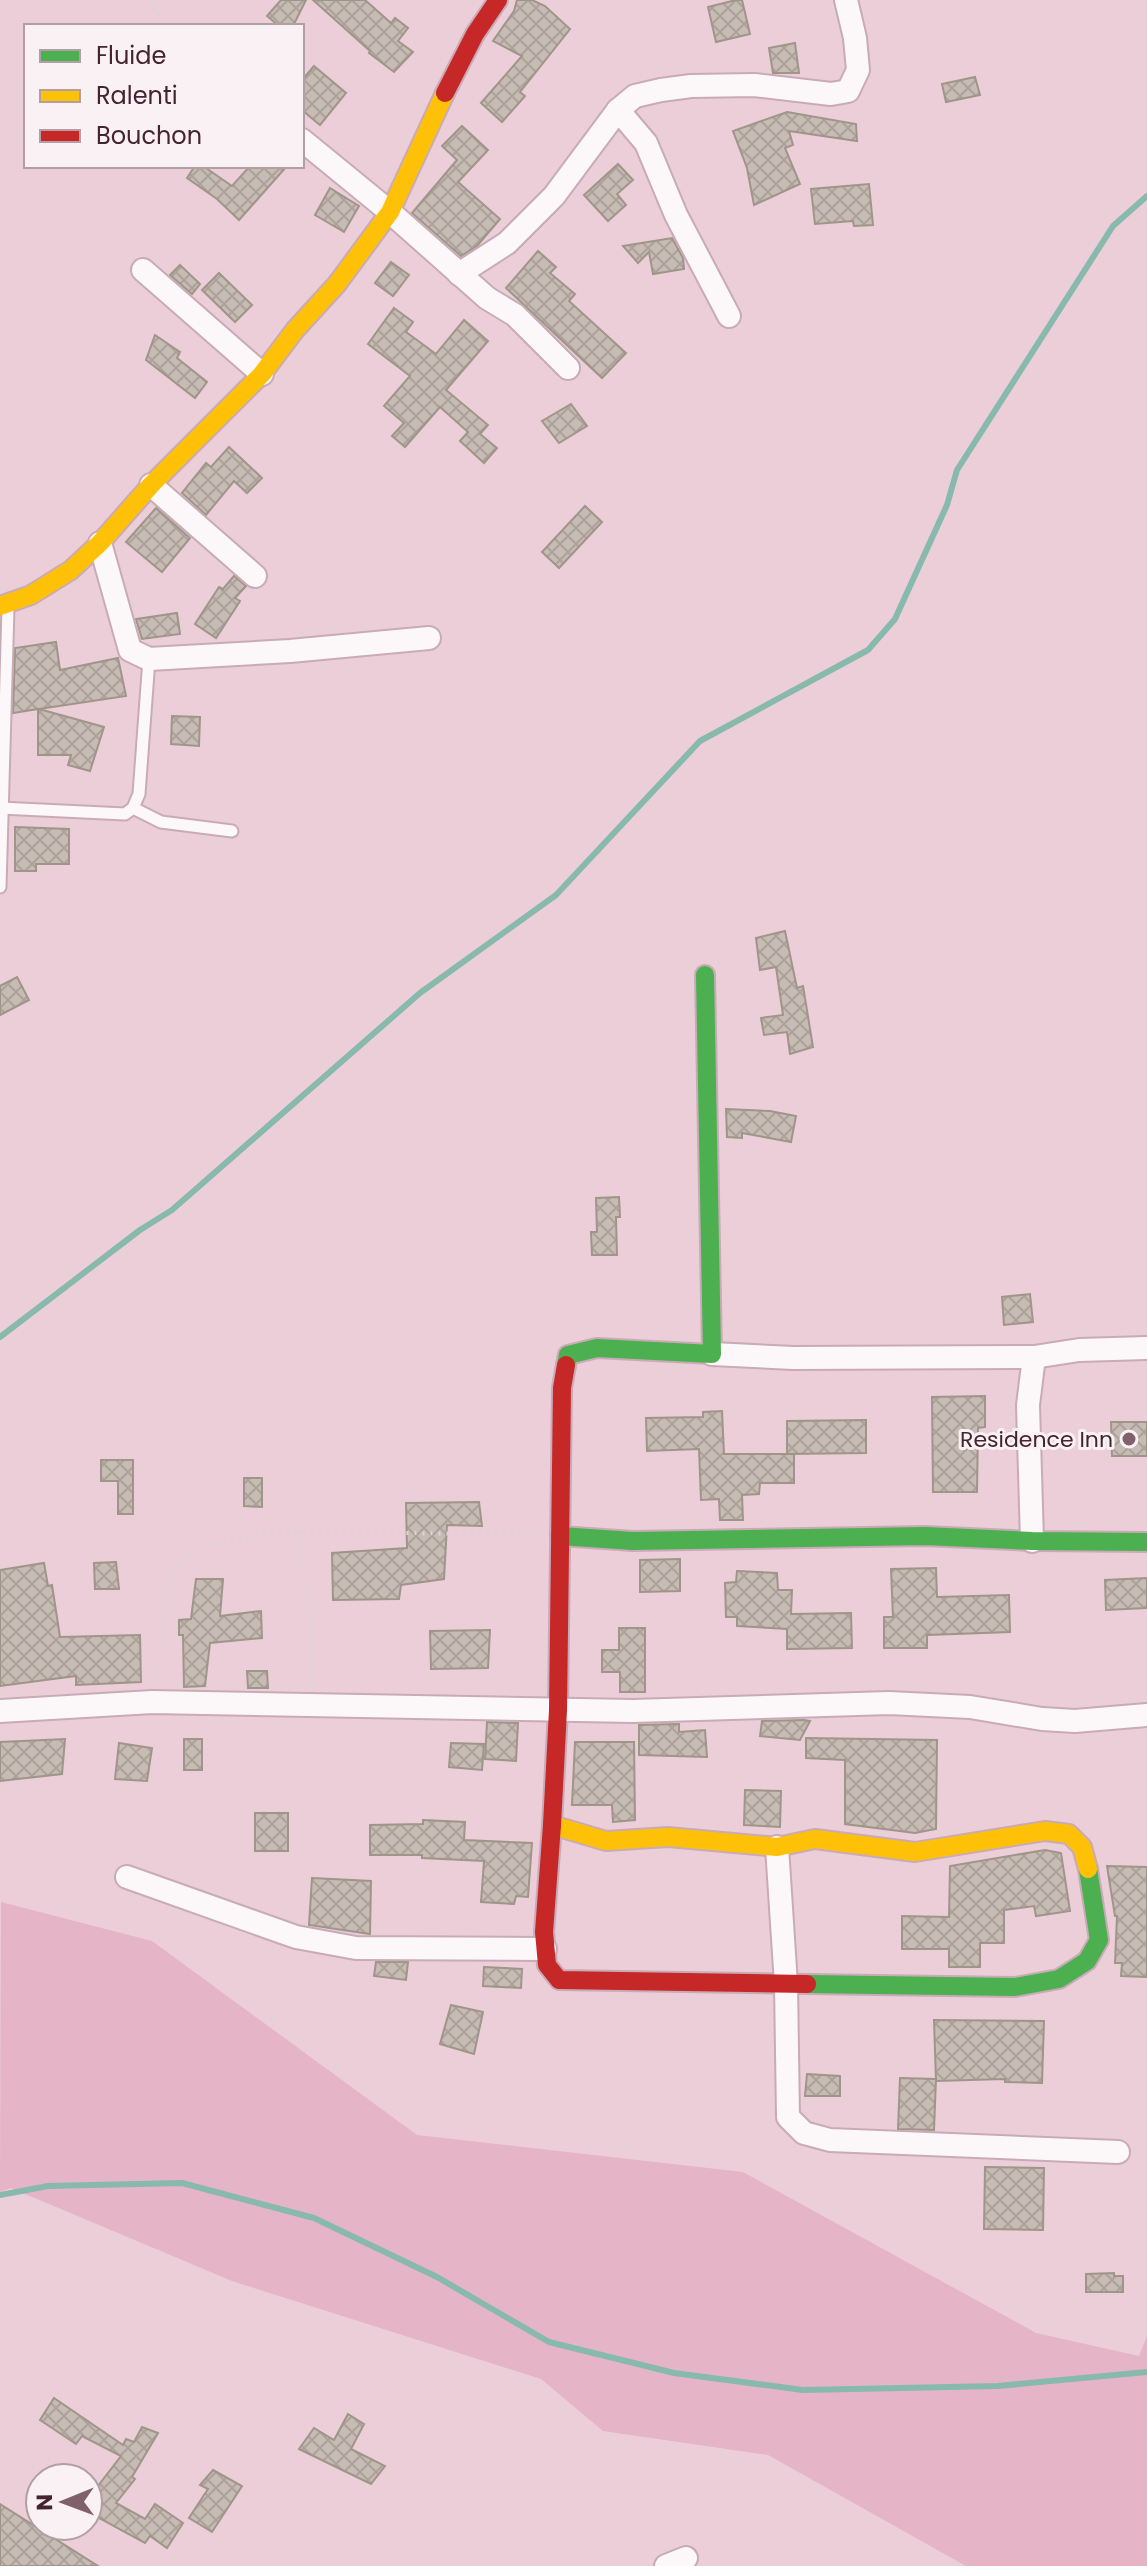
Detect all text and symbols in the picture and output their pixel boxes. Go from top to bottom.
legend [24,24,304,168]
text: Fluide [96,39,166,72]
text: Ralenti [96,79,178,112]
text: Bouchon [96,119,202,152]
place label: Residence Inn [960,1424,1113,1455]
marker: Residence Inn [1120,1430,1138,1448]
north arrow [24,2462,104,2542]
text: N [29,2494,60,2511]

